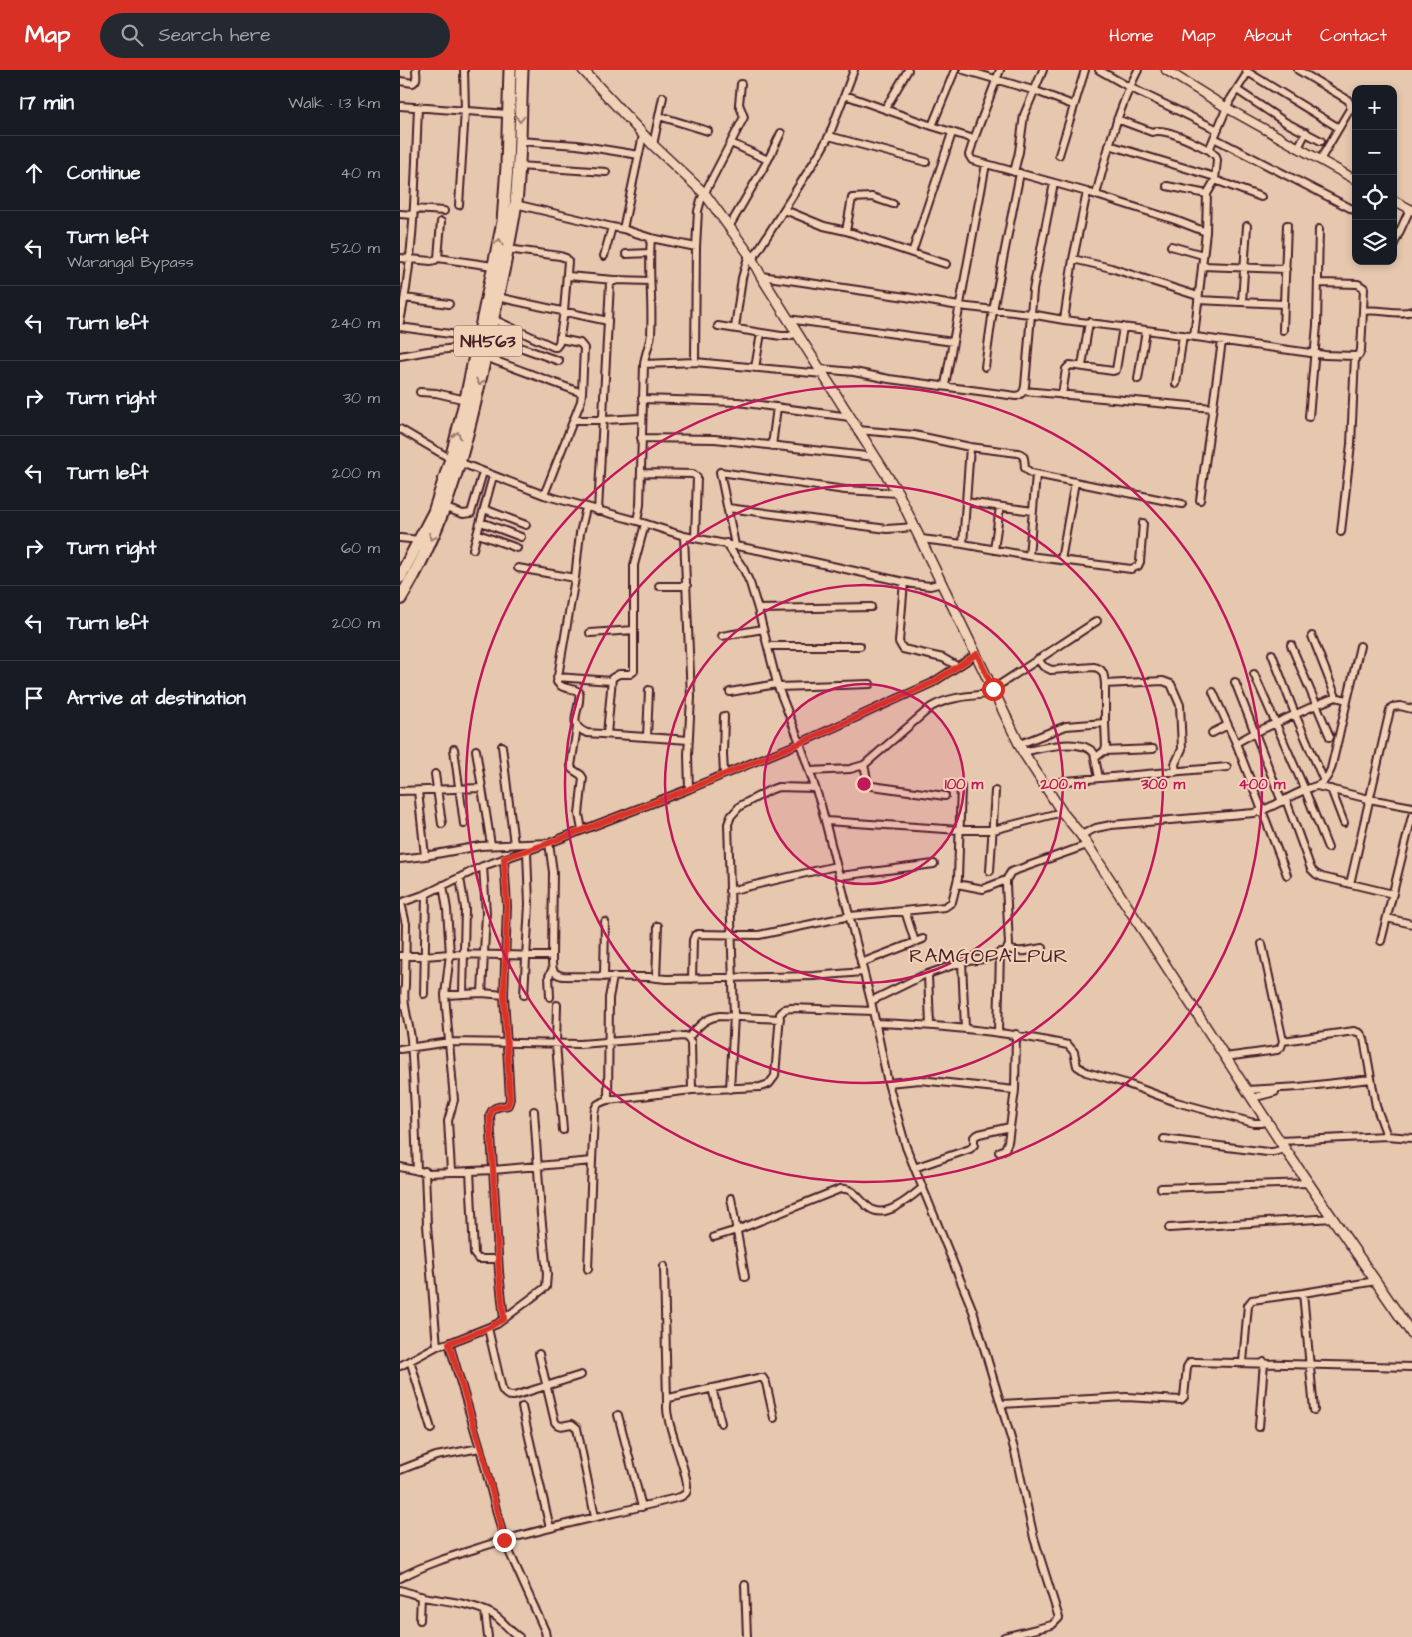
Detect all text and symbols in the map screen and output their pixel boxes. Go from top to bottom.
search box [100,13,450,58]
text: Map [25,18,70,52]
icon: search [118,21,146,49]
text: Search here [158,22,271,49]
text: Home [1109,23,1154,48]
text: Map [1182,23,1216,48]
text: About [1244,23,1292,48]
text: Contact [1320,23,1387,48]
map controls [1352,85,1397,265]
button: + [1352,85,1397,130]
text: 17 min [20,88,74,117]
text: Walk · 1.3 km [288,92,380,114]
one-way arrow [515,115,525,123]
button: − [1352,130,1397,175]
icon: ahead [20,159,48,187]
text: Continue [67,160,141,187]
text: 40 m [340,162,380,184]
button: locate [1352,175,1397,220]
button: layers [1352,220,1397,265]
text: Turn left [67,224,148,251]
icon: left [20,234,48,262]
text: 520 m [331,237,380,259]
one-way arrow [493,237,503,246]
text: Warangal Bypass [67,251,194,273]
icon: left [20,309,48,337]
text: Turn left [67,310,148,337]
text: 240 m [331,312,380,334]
road number: NH563 [454,326,522,356]
one-way arrow [475,378,485,387]
icon: right [20,384,48,412]
text: Turn right [67,385,156,412]
text: 30 m [343,387,380,409]
one-way arrow [451,431,462,440]
icon: left [20,459,48,487]
text: Turn left [67,460,148,487]
text: 200 m [332,462,380,484]
one-way arrow [428,532,438,541]
icon: right [20,534,48,562]
text: Turn right [67,535,156,562]
text: 60 m [341,537,380,559]
icon: left [20,609,48,637]
text: Turn left [67,610,148,637]
text: 200 m [332,612,380,634]
route start [982,678,1005,701]
icon: arrive [20,684,48,712]
text: Arrive at destination [67,685,246,712]
text: 100 m [945,774,984,795]
text: 200 m [1039,774,1086,795]
text: 300 m [1140,774,1185,795]
text: 400 m [1239,774,1286,795]
centre of rings [855,775,873,793]
district label: RAMGOPALPUR [909,942,1069,970]
route end [493,1529,516,1552]

